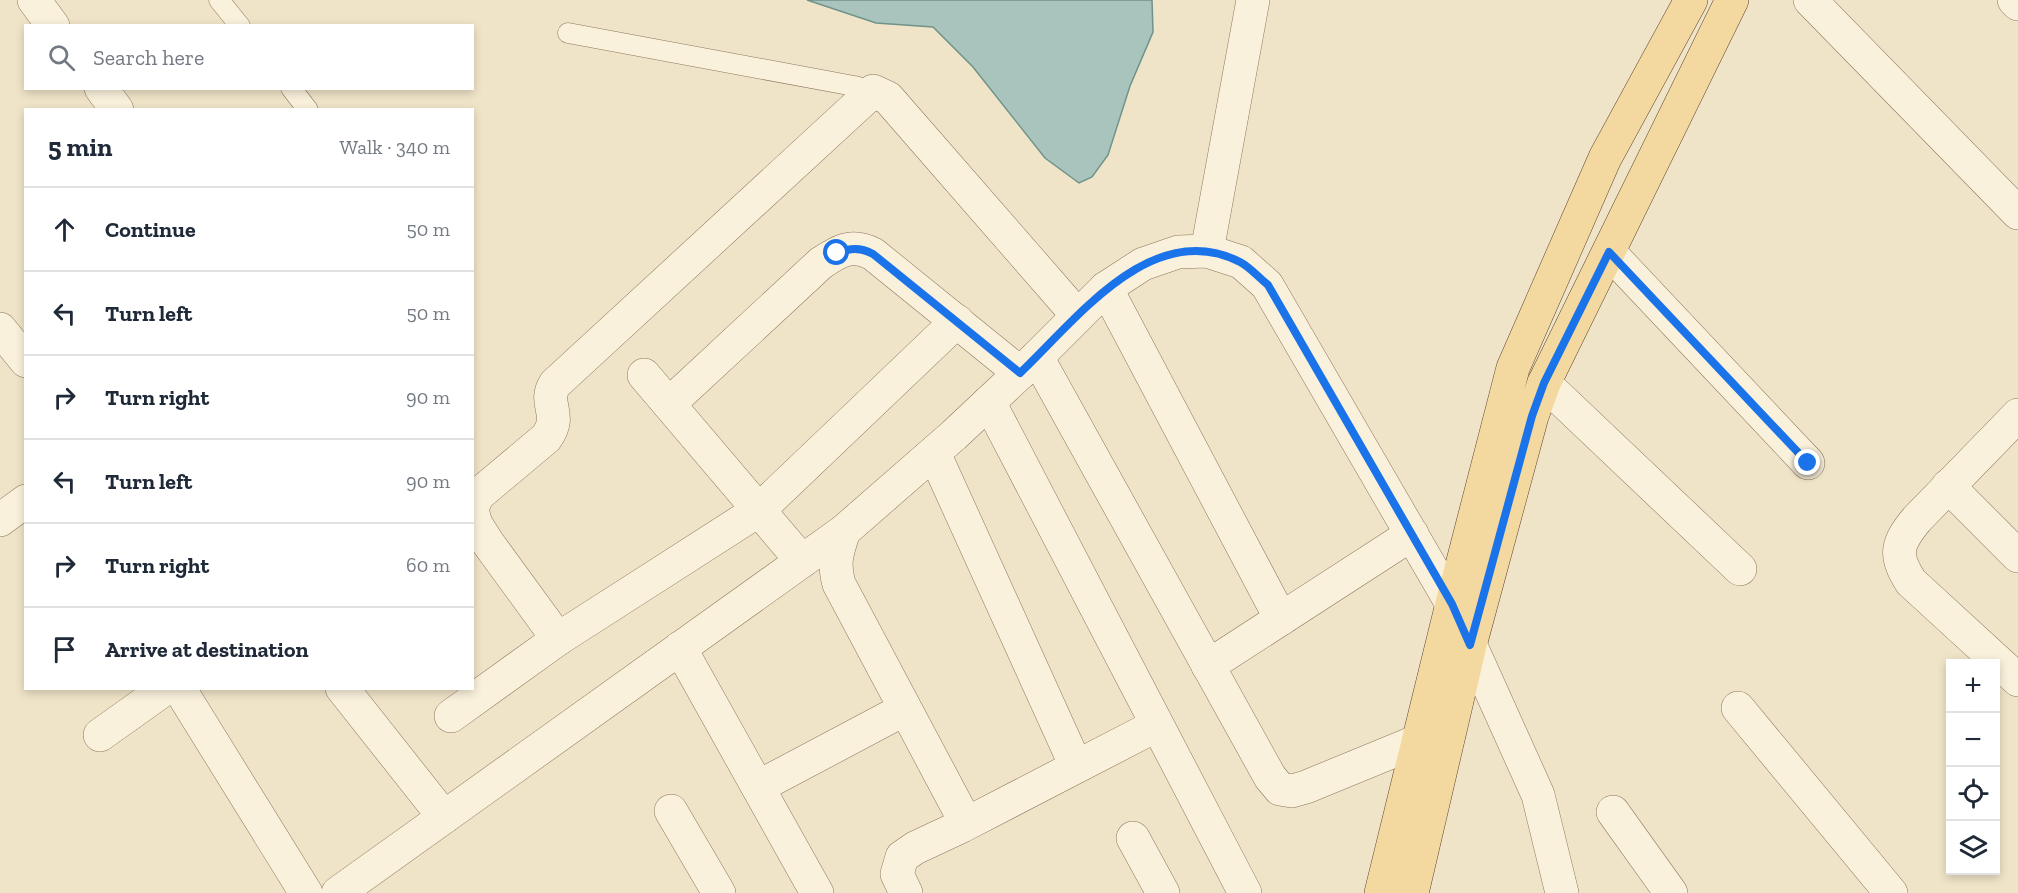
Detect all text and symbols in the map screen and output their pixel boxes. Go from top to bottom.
search box [24,24,474,90]
icon: search [45,41,78,74]
text: Search here [93,44,204,71]
text: 5 min [48,131,112,163]
text: Walk · 340 m [339,135,450,159]
icon: ahead [48,213,81,246]
text: Continue [105,216,196,243]
text: 50 m [406,217,450,241]
route start [823,239,849,265]
icon: left [48,297,81,330]
text: Turn left [105,300,192,327]
text: 50 m [406,301,450,325]
icon: right [48,381,81,414]
text: Turn right [105,384,209,411]
text: 90 m [406,385,450,409]
route end [1794,449,1820,475]
icon: left [48,465,81,498]
text: Turn left [105,468,192,495]
text: 90 m [406,469,450,493]
icon: right [48,549,81,582]
text: Turn right [105,552,209,579]
text: 60 m [406,553,450,577]
icon: arrive [48,633,81,666]
text: Arrive at destination [105,636,308,663]
map controls [1946,659,2000,875]
button: + [1946,659,2000,713]
button: − [1946,713,2000,767]
button: locate [1946,767,2000,821]
button: layers [1946,821,2000,875]

